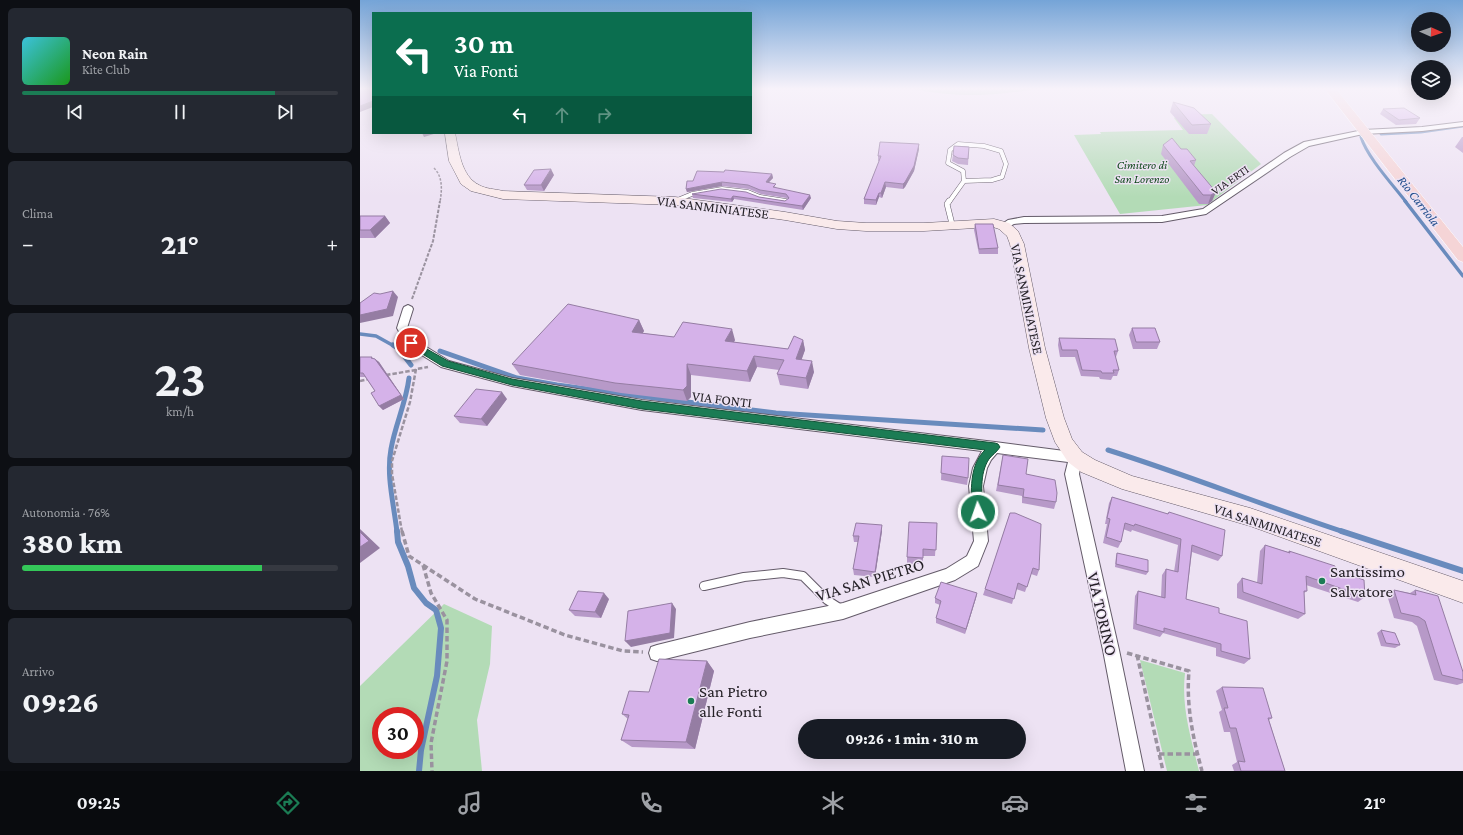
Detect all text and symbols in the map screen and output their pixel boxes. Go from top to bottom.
north arrow [1411,12,1451,52]
map controls [1411,12,1451,100]
icon: left [388,28,440,80]
text: 30 m [454,28,514,59]
text: Neon Rain [82,46,148,62]
button: layers [1411,60,1451,100]
text: Via Fonti [454,61,518,81]
text: Kite Club [82,62,130,77]
icon: previous [64,101,86,123]
icon: pause [169,101,191,123]
icon: next [274,101,296,123]
icon: left [509,104,531,126]
icon: ahead [551,104,573,126]
icon: right [593,104,615,126]
park label: Cimitero di San Lorenzo [1115,158,1169,186]
street label: VIA ERTI [1209,162,1252,198]
water label: Rio Carriola [1395,173,1443,229]
street label: VIA SANMINIATESE [656,192,770,222]
text: Clima [22,206,53,221]
text: 21° [161,227,199,260]
text: − [22,231,34,256]
text: + [326,231,338,256]
street label: VIA SANMINIATESE [1007,242,1047,356]
pin [394,326,428,360]
icon: arrive [400,332,422,354]
text: 23 [154,349,206,407]
street label: VIA FONTI [691,387,753,411]
text: km/h [166,404,194,419]
position arrow [957,491,999,533]
street label: VIA SANMINIATESE [1212,500,1324,550]
text: Autonomia · 76% [22,505,110,520]
text: 380 km [22,526,122,559]
street label: VIA SAN PIETRO [813,554,927,606]
place label: Santissimo Salvatore [1330,562,1405,601]
street label: VIA TORINO [1083,570,1121,658]
marker: Santissimo Salvatore [1317,576,1327,586]
text: Arrivo [22,664,54,679]
place label: San Pietro alle Fonti [699,682,767,721]
text: 09:26 [22,685,99,718]
marker: San Pietro alle Fonti [686,696,696,706]
speed limit sign: 30 [372,707,424,759]
text: 09:26 · 1 min · 310 m [846,731,978,747]
icon: directions [274,789,302,817]
icon: music [456,789,484,817]
icon: phone [637,789,665,817]
icon: climate [819,789,847,817]
icon: car [1001,789,1029,817]
icon: filters [1182,789,1210,817]
text: 09:25 [77,793,121,813]
text: 21° [1364,793,1386,813]

